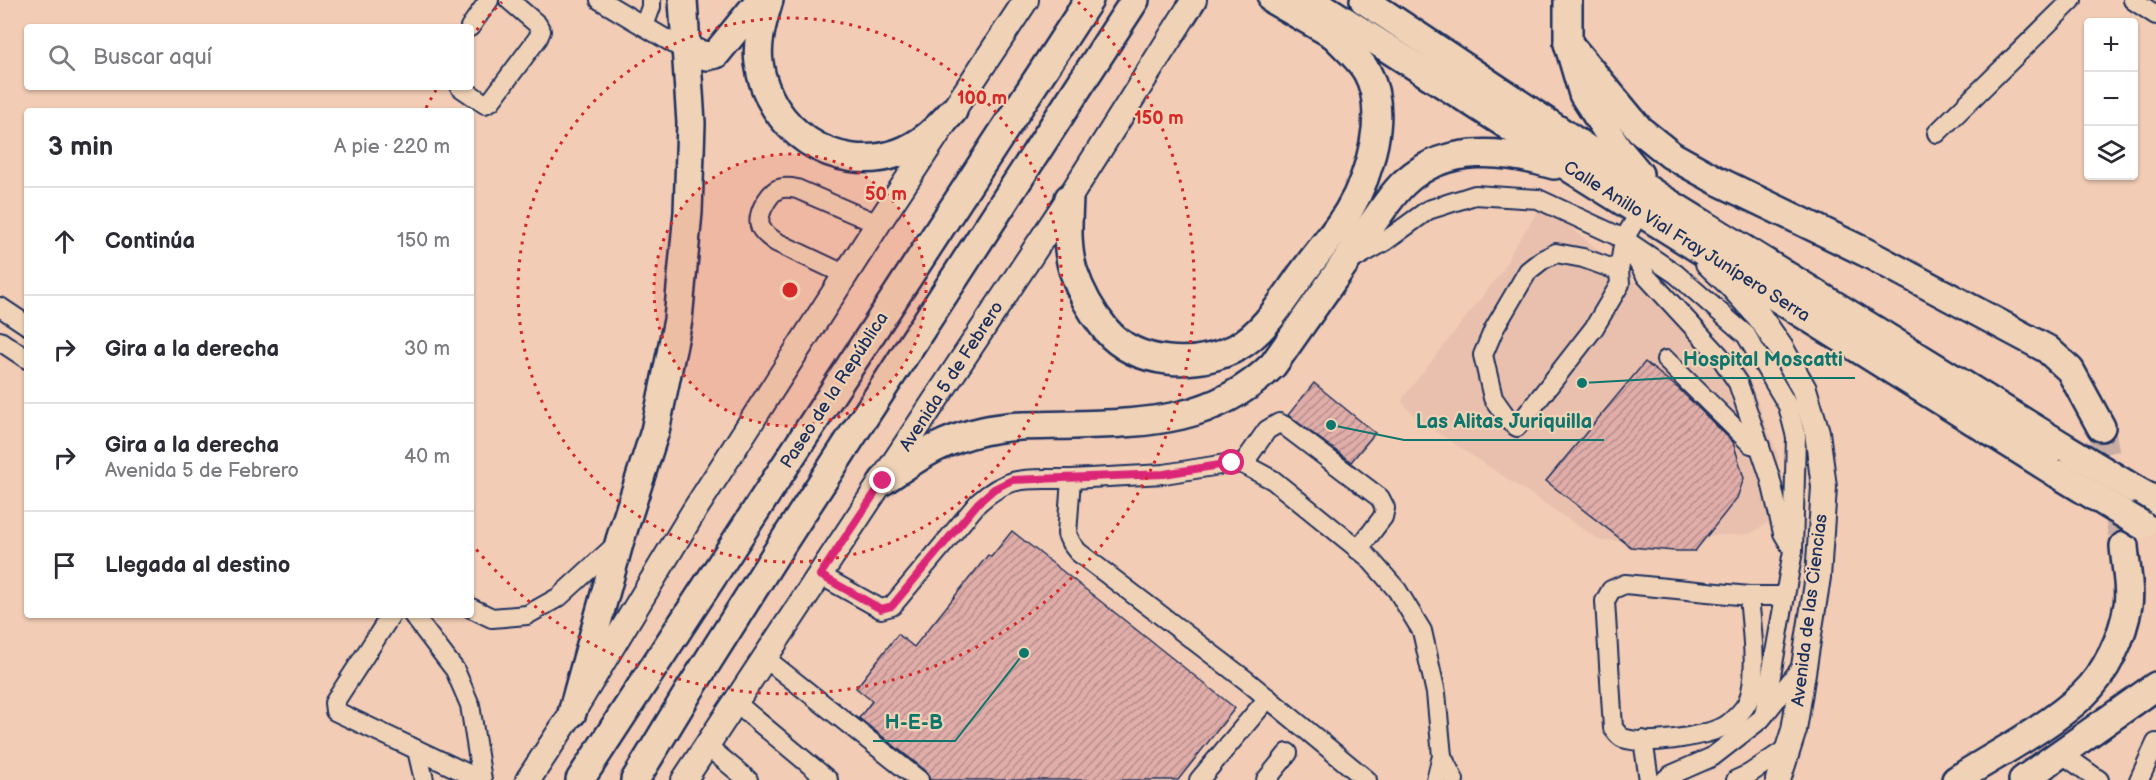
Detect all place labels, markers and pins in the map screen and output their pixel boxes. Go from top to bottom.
centre of rings [780,280,800,300]
callout: Hospital Moscatti [1671,340,1855,378]
callout: Las Alitas Juriquilla [1404,402,1604,440]
callout: H-E-B [873,703,955,741]

